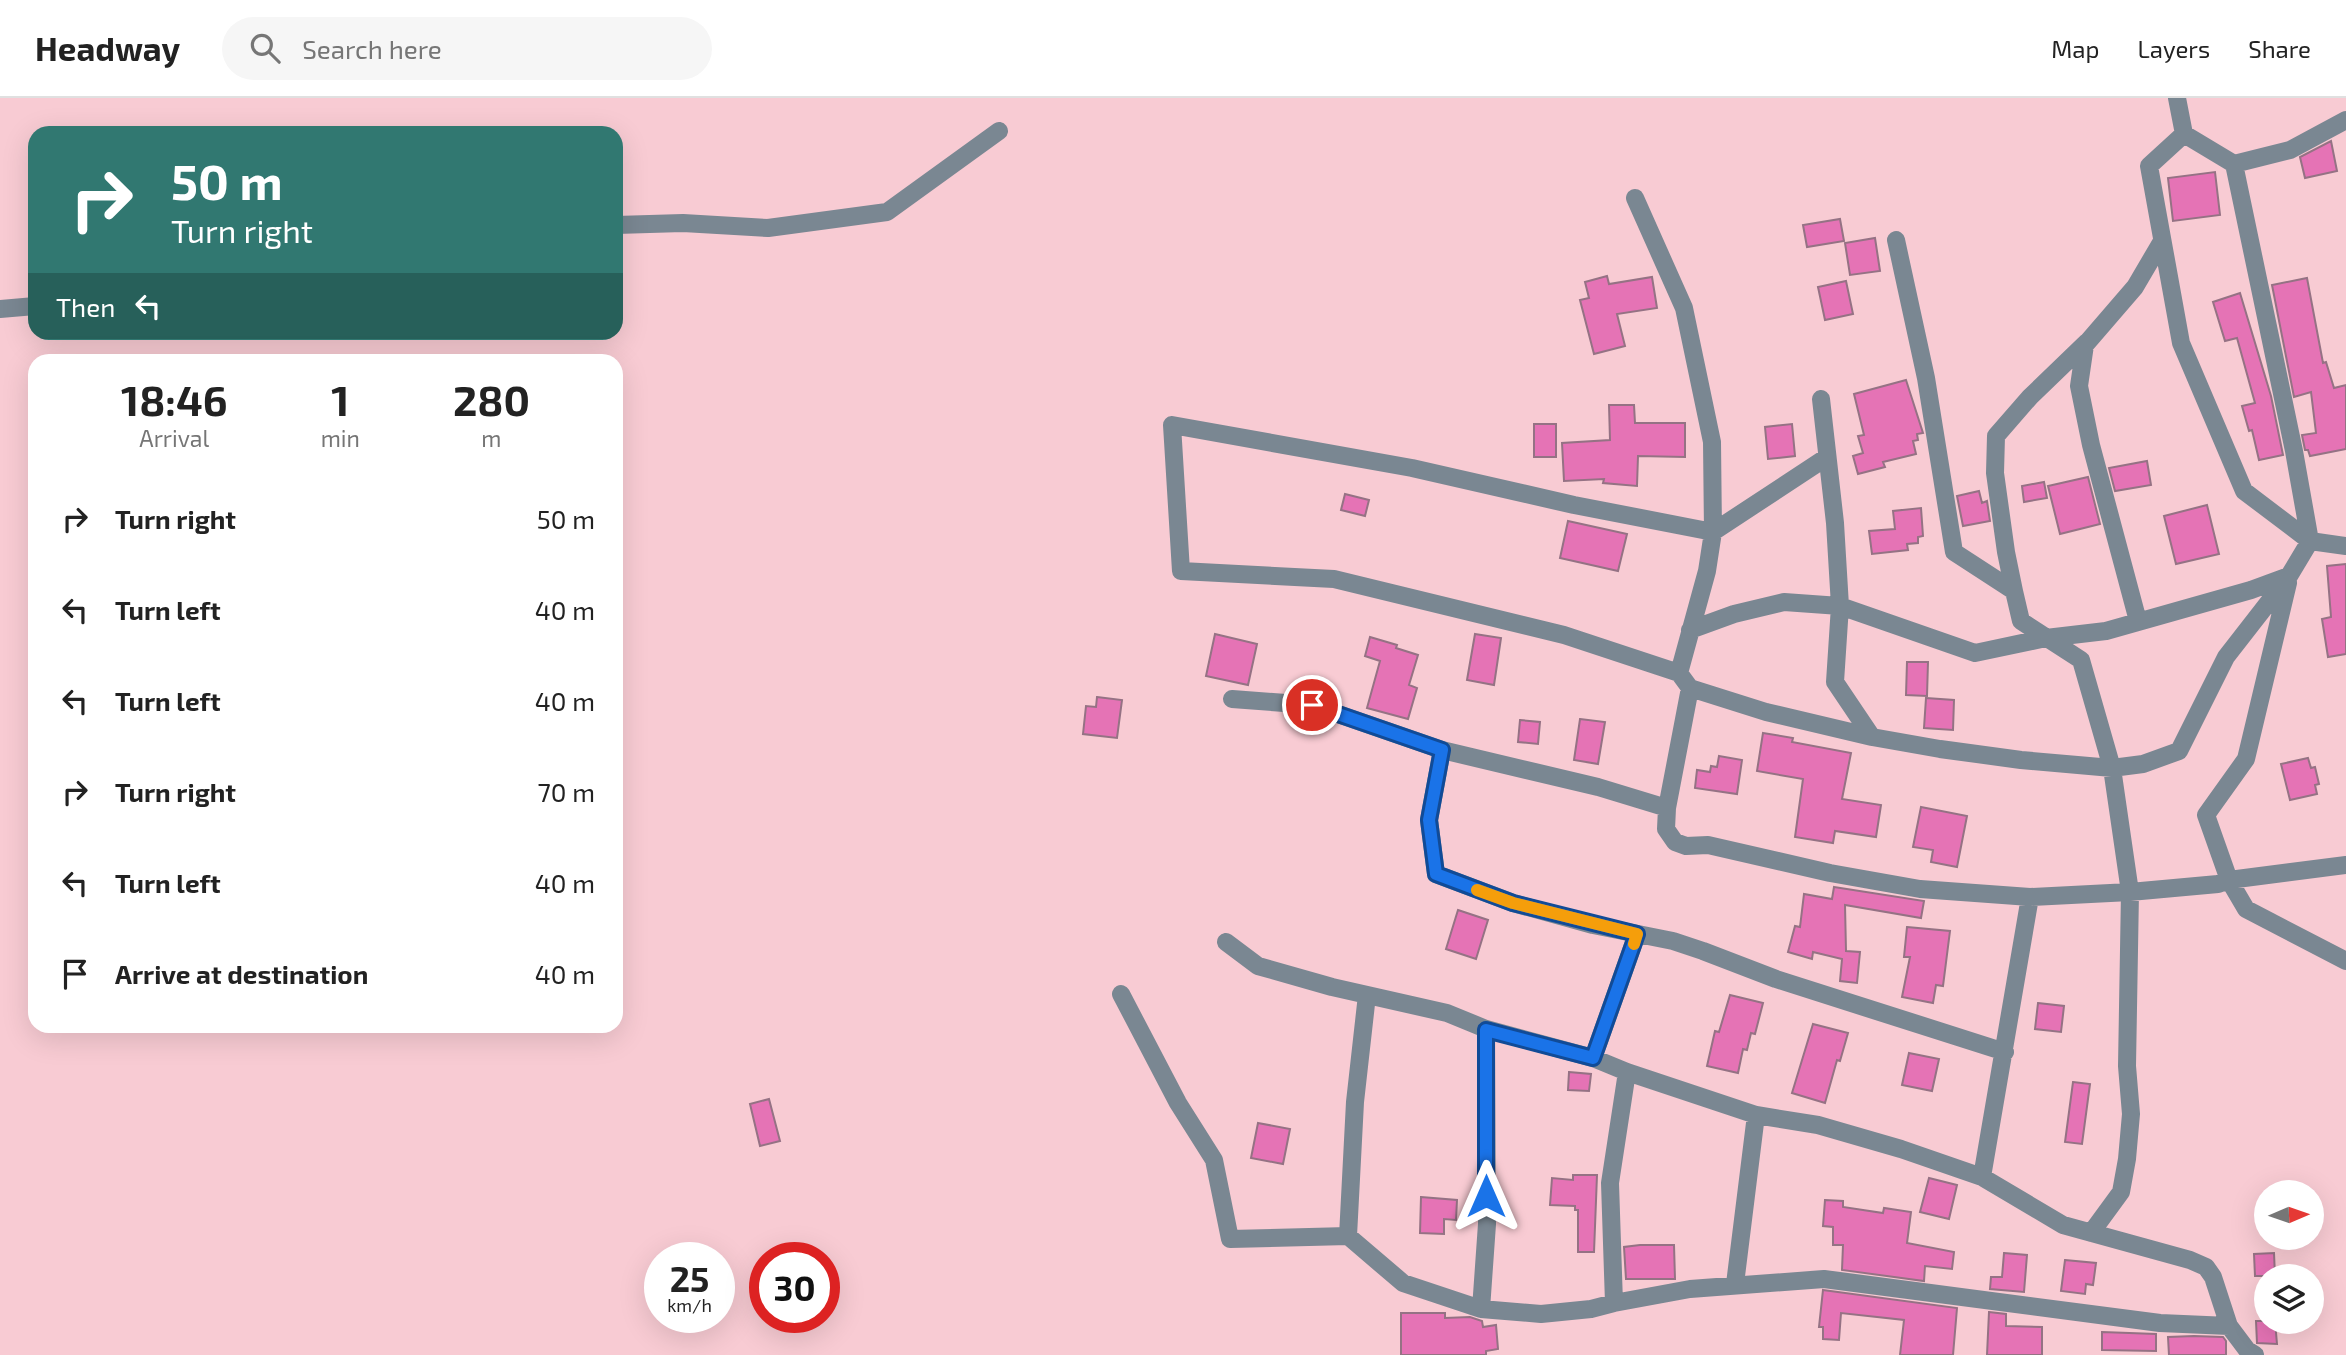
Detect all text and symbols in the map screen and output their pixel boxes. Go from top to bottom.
search box [222,17,712,80]
text: Headway [35,28,180,68]
icon: search [246,29,284,67]
text: Search here [302,33,442,64]
text: Map [2051,34,2099,63]
text: Layers [2137,34,2210,63]
text: Share [2248,34,2311,63]
text: 50 m [171,151,283,210]
icon: right [56,154,147,245]
text: Turn right [171,211,313,249]
icon: left [129,287,167,325]
text: Then [56,291,115,322]
text: 18:46 [121,374,228,424]
text: 1 [331,374,349,424]
text: 280 [453,374,530,424]
text: Arrival [139,424,209,452]
text: min [321,424,360,452]
text: m [481,424,502,452]
icon: right [56,500,94,538]
text: Turn right [115,503,236,534]
text: 50 m [537,503,595,534]
icon: left [56,591,94,629]
text: Turn left [115,594,221,625]
text: 40 m [535,594,595,625]
pin [1282,675,1342,735]
icon: left [56,682,94,720]
text: Turn left [115,685,221,716]
text: 40 m [535,685,595,716]
icon: arrive [1293,686,1331,724]
icon: right [56,773,94,811]
text: Turn right [115,776,236,807]
text: 70 m [537,776,595,807]
icon: left [56,864,94,902]
text: Turn left [115,867,221,898]
text: 40 m [535,867,595,898]
icon: arrive [56,955,94,993]
text: Arrive at destination [115,958,368,989]
text: 40 m [535,958,595,989]
position arrow [1449,1159,1523,1233]
north arrow [2254,1180,2324,1250]
map controls [2254,1180,2324,1334]
speed limit sign: 30 [749,1242,840,1333]
text: 25 [670,1257,709,1299]
button: layers [2254,1264,2324,1334]
text: km/h [667,1294,712,1316]

